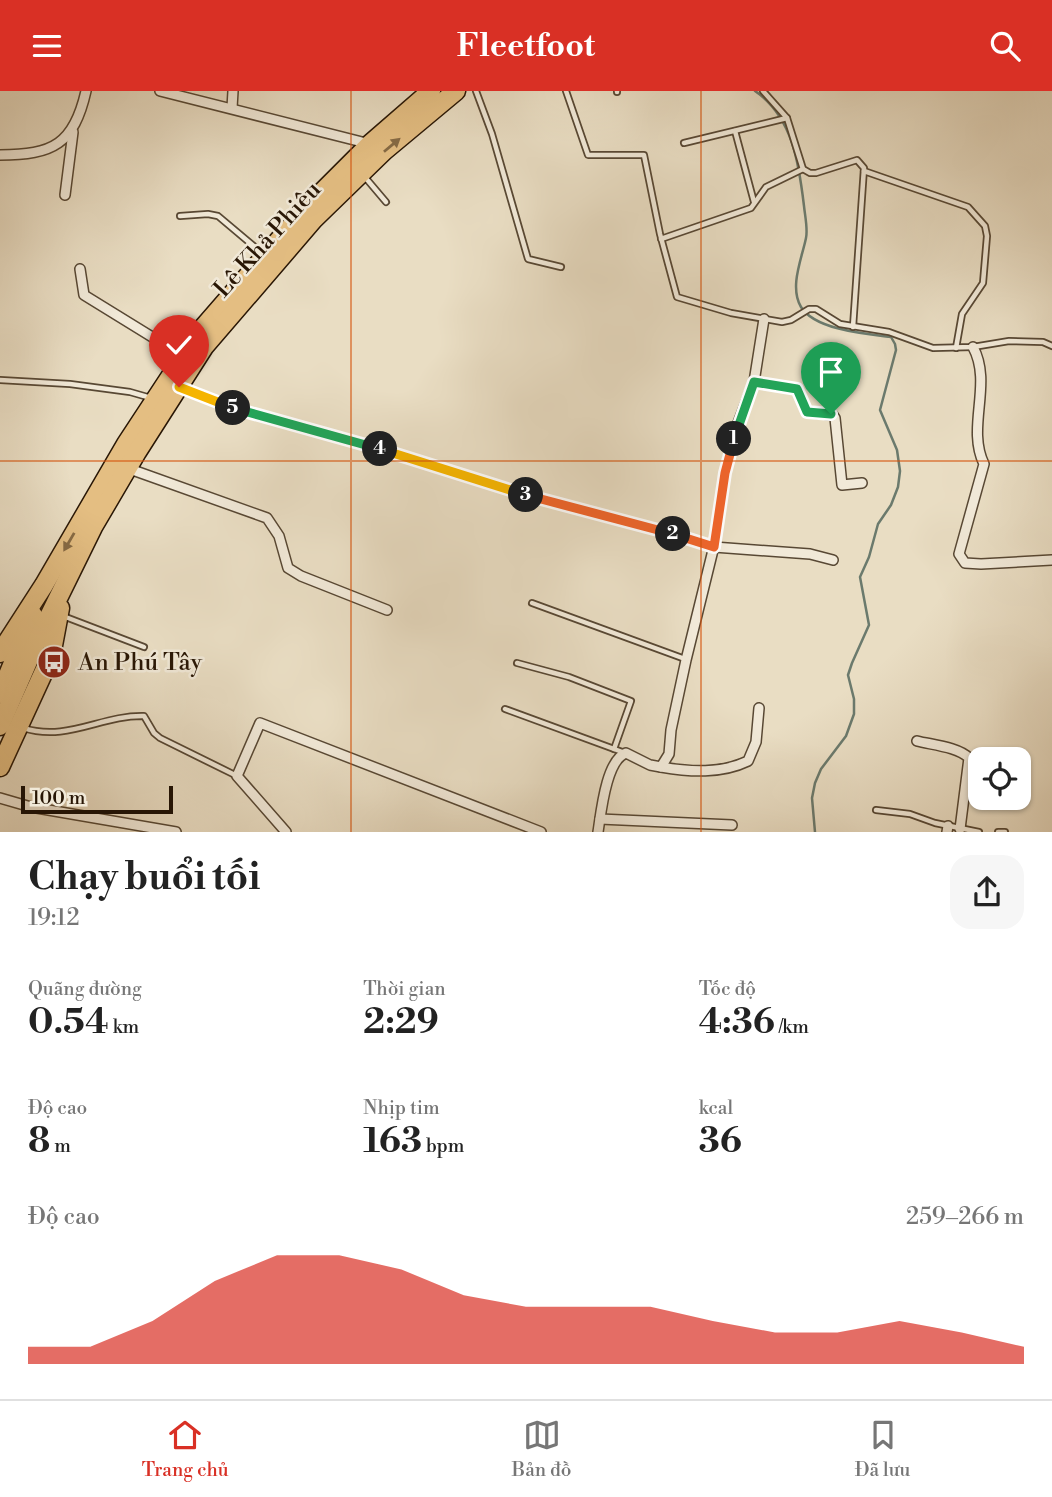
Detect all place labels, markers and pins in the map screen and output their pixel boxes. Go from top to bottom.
pin [149,315,209,387]
pin [801,342,861,414]
pin: 5 [216,391,250,425]
pin: 1 [716,421,752,457]
pin: 4 [362,431,398,467]
pin: 3 [508,477,544,513]
pin: 2 [656,517,690,551]
bus stop icon: An Phú Tây [35,643,73,681]
place label: An Phú Tây [77,648,202,678]

